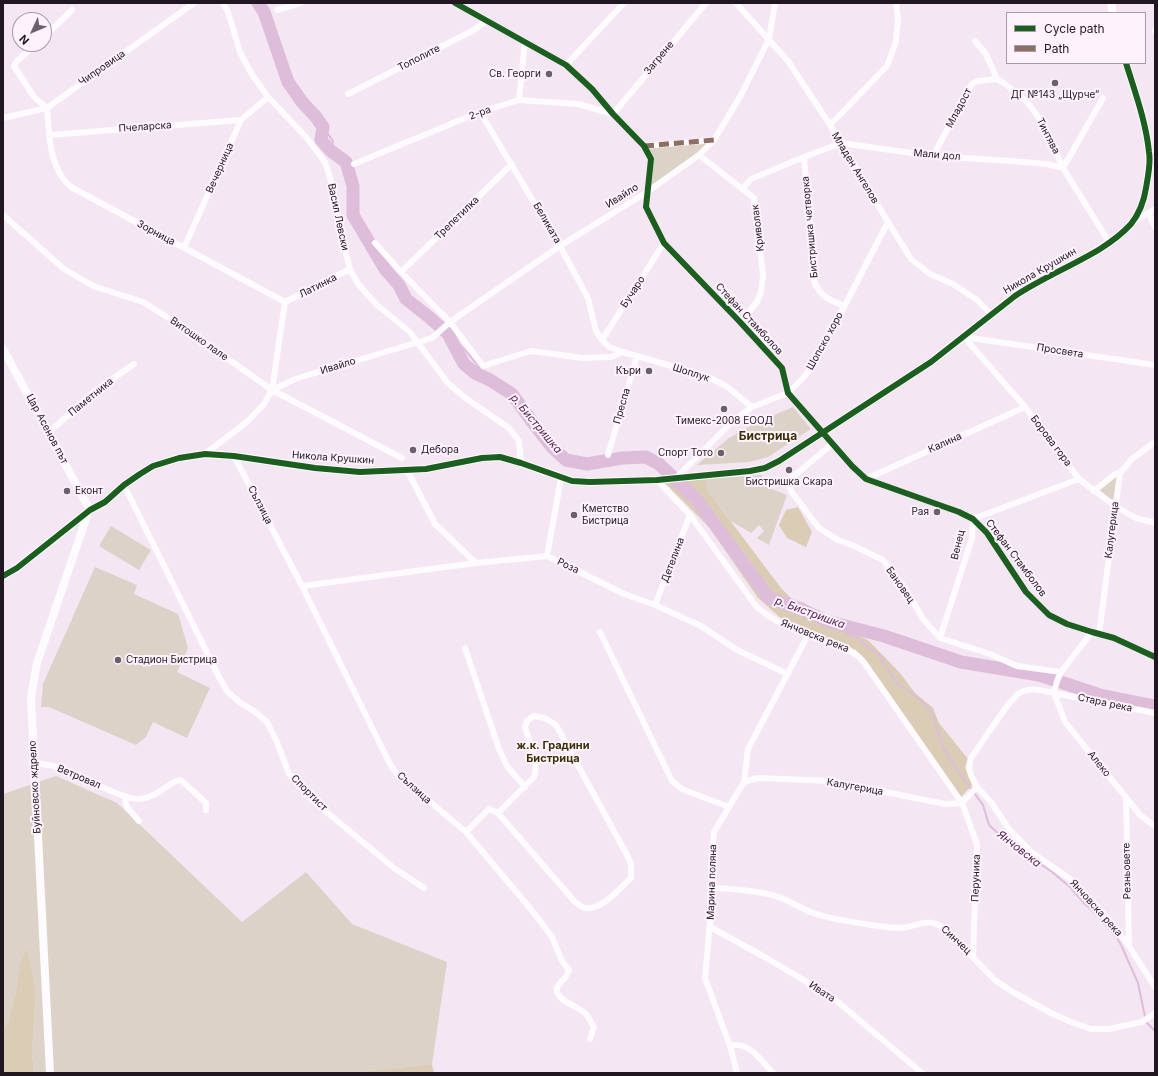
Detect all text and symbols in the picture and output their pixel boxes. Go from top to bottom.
north arrow [12,12,52,52]
legend [1006,12,1146,64]
text: Cycle path [1044,21,1105,36]
text: N [16,32,32,48]
street label: Загрене [642,39,676,77]
text: Path [1044,41,1069,56]
street label: Тополите [396,42,442,74]
street label: Чипровица [76,48,128,88]
place label: Св. Георги [489,68,541,80]
marker: Св. Георги [544,69,554,79]
marker: ДГ №143 „Щурче“ [1050,78,1060,88]
street label: Младост [944,86,974,130]
place label: ДГ №143 „Щурче“ [1011,89,1099,101]
street label: 2-ра [467,104,493,122]
street label: Тинтява [1034,116,1062,156]
street label: Пчеларска [118,119,172,135]
street label: Младен Ангелов [829,130,881,206]
street label: Вечерница [204,141,236,195]
street label: Мали дол [913,147,961,163]
street label: Бистришка четворка [800,176,820,278]
street label: Ивайло [603,181,641,211]
street label: Васил Левски [325,182,351,252]
street label: Трепетилка [432,194,482,242]
street label: Беликата [530,200,564,246]
street label: Криволак [749,204,767,252]
street label: Зорница [135,218,177,248]
street label: Никола Крушкин [1001,245,1079,297]
street label: Латинка [297,271,339,301]
street label: Бучаро [618,274,648,310]
street label: Стефан Стамболов [713,281,785,357]
street label: Шопско хоро [804,310,846,372]
street label: Витошко лале [168,315,230,363]
street label: Просвета [1036,341,1084,361]
street label: Ивайло [319,355,357,377]
street label: Шоплук [671,361,711,385]
place label: Къри [616,365,641,377]
marker: Къри [644,366,654,376]
street label: Паметника [66,375,116,419]
street label: Преспа [611,387,633,425]
street label: Цар Асенов път [24,392,70,466]
water label: р. Бистришка [507,392,565,456]
marker: Тимекс-2008 ЕООД [719,404,729,414]
street label: Борова гора [1028,413,1074,469]
place label: Тимекс-2008 ЕООД [675,415,773,427]
district label: Бистрица [739,429,797,443]
street label: Калина [926,430,964,456]
place label: Дебора [421,444,459,456]
marker: Дебора [408,445,418,455]
place label: Спорт Тото [658,447,713,459]
marker: Спорт Тото [716,448,726,458]
street label: Никола Крушкин [291,449,375,467]
marker: Бистришка Скара [784,465,794,475]
place label: Бистришка Скара [745,476,833,488]
street label: Сълзица [245,484,275,526]
place label: Еконт [75,485,103,497]
marker: Еконт [62,486,72,496]
street label: Калугерица [1103,501,1121,559]
place label: Кметство Бистрица [582,503,629,526]
place label: Рая [911,506,929,518]
marker: Рая [932,507,942,517]
marker: Кметство Бистрица [569,510,579,520]
street label: Стефан Стамболов [983,517,1049,599]
street label: Венец [949,529,967,561]
street label: Детелина [659,536,687,584]
street label: Роза [555,556,581,576]
street label: Бановец [883,565,917,605]
water label: р. Бистришка [773,594,847,632]
street label: Янчовска река [779,617,851,655]
place label: Стадион Бистрица [126,654,217,666]
marker: Стадион Бистрица [113,655,123,665]
street label: Стара река [1077,691,1133,715]
district label: ж.к. Градини Бистрица [517,739,589,765]
street label: Буйновско ждрело [27,740,43,834]
street label: Алеко [1085,749,1113,779]
street label: Ветровал [55,762,103,792]
street label: Сълзица [394,770,434,806]
street label: Спортист [288,772,330,814]
street label: Калугерица [826,776,884,798]
water label: Янчовска [995,828,1043,870]
street label: Резньовете [1121,843,1133,899]
street label: Марина поляна [705,844,719,920]
street label: Перуника [969,854,983,902]
street label: Янчовска река [1067,877,1125,939]
street label: Синчец [938,923,974,957]
street label: Ивата [807,979,837,1005]

